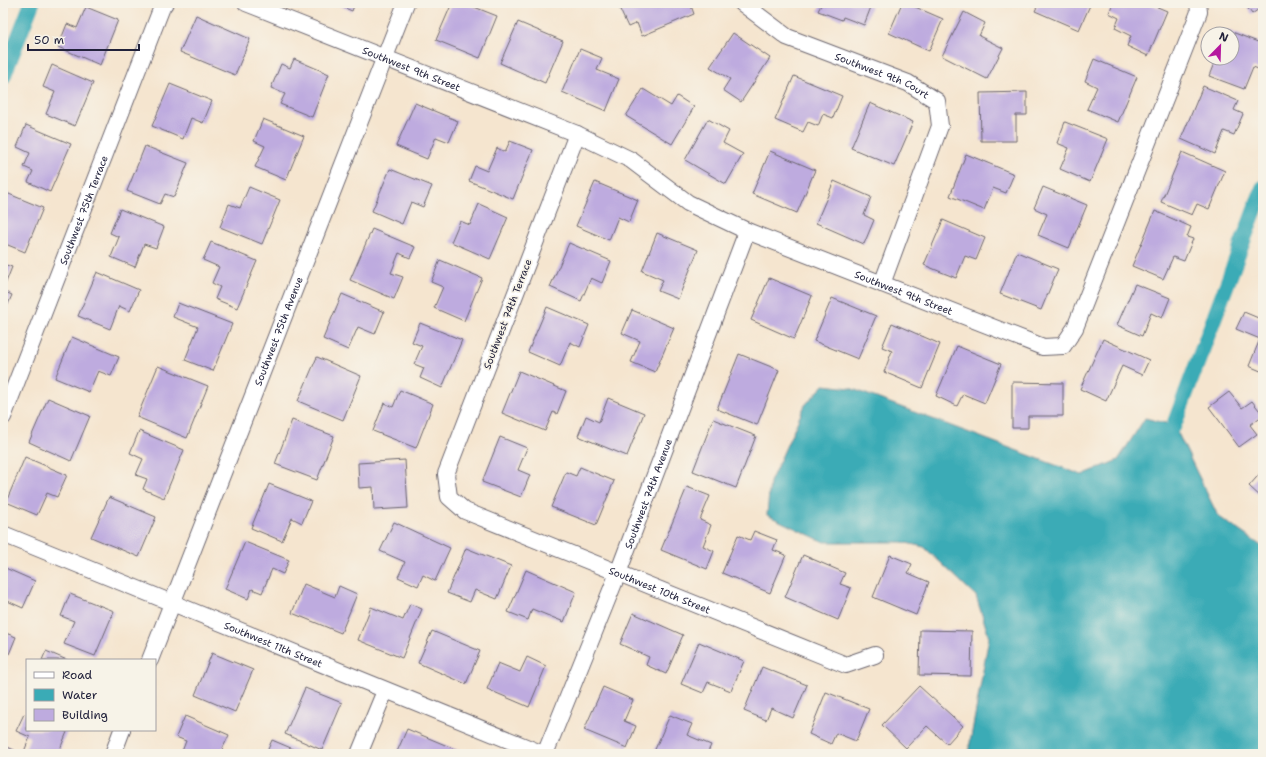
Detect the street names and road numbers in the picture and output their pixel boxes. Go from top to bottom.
street label: Southwest 9th Street [360,44,462,94]
street label: Southwest 9th Court [833,50,931,102]
street label: Southwest 75th Terrace [57,153,111,267]
street label: Southwest 74th Terrace [480,257,535,371]
street label: Southwest 9th Street [853,268,955,318]
street label: Southwest 75th Avenue [251,274,306,388]
street label: Southwest 74th Avenue [622,437,675,551]
street label: Southwest 10th Street [607,564,712,617]
street label: Southwest 11th Street [222,619,324,671]

